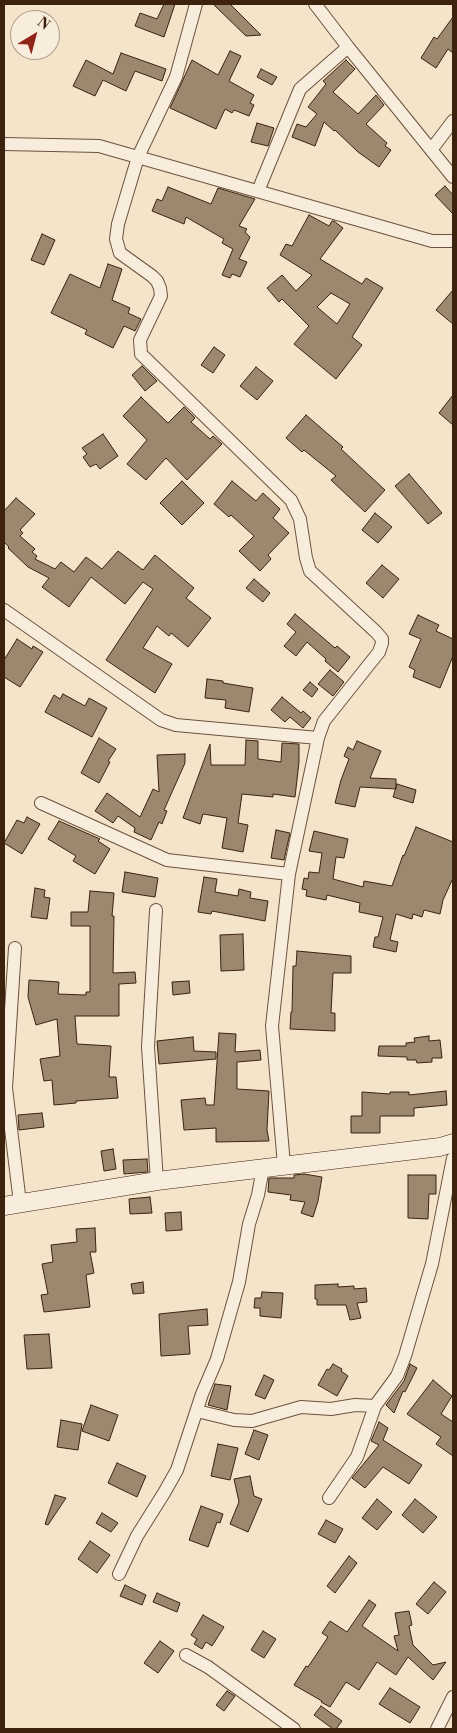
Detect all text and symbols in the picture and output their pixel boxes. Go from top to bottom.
north arrow [10,10,60,60]
text: N [34,13,53,34]

